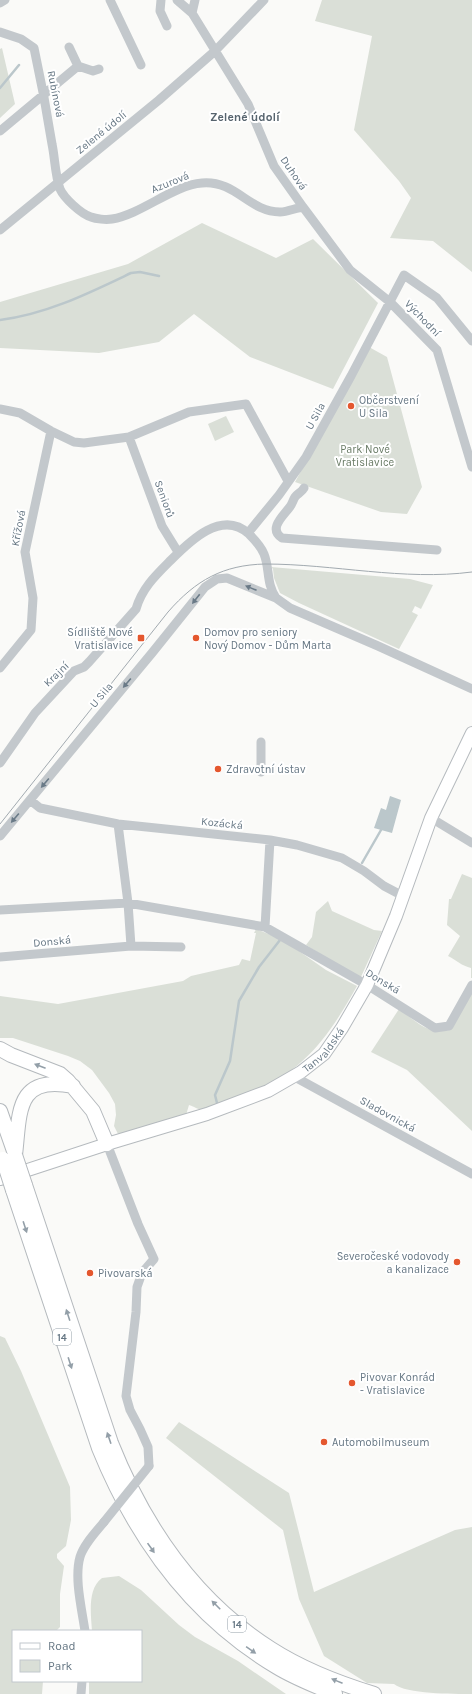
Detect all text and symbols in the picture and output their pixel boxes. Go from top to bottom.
street label: Rubínová [45,70,66,119]
street label: Zelené údolí [73,108,130,157]
district label: Zelené údolí [210,110,281,124]
street label: Duhová [278,154,310,193]
street label: Azurová [149,169,191,196]
street label: Východní [402,297,444,340]
place label: Občerstvení U Sila [359,394,420,420]
street label: U Sila [303,400,328,432]
marker: Občerstvení U Sila [346,401,356,411]
park label: Park Nové Vratislavice [336,443,395,469]
street label: Seniorů [152,479,177,520]
street label: Křížová [9,509,28,547]
one-way arrow [245,584,257,590]
one-way arrow [191,594,200,605]
place label: Sídliště Nové Vratislavice [67,626,133,652]
place label: Domov pro seniory Nový Domov - Dům Marta [204,626,331,652]
marker: Sídliště Nové Vratislavice [136,633,146,643]
marker: Domov pro seniory Nový Domov - Dům Marta [191,633,201,643]
street label: Krajní [41,659,72,689]
one-way arrow [123,678,132,688]
street label: U Sila [87,680,116,711]
place label: Zdravotní ústav [226,763,306,776]
marker: Zdravotní ústav [213,764,223,774]
one-way arrow [40,778,49,789]
one-way arrow [11,813,20,824]
street label: Kozácká [200,815,243,832]
street label: Donská [33,933,72,950]
street label: Donská [363,966,402,997]
street label: Tanvaldská [300,1025,347,1075]
one-way arrow [34,1063,46,1069]
street label: Sladovnická [358,1094,418,1135]
one-way arrow [22,1221,28,1233]
place label: Severočeské vodovody a kanalizace [337,1250,449,1276]
marker: Severočeské vodovody a kanalizace [452,1257,462,1267]
place label: Pivovarská [98,1267,153,1280]
marker: Pivovarská [85,1268,95,1278]
one-way arrow [65,1309,71,1321]
road number: 14 [53,1329,71,1345]
one-way arrow [67,1358,73,1370]
place label: Pivovar Konrád - Vratislavice [360,1371,435,1397]
marker: Pivovar Konrád - Vratislavice [347,1378,357,1388]
one-way arrow [106,1432,112,1444]
place label: Automobilmuseum [332,1436,430,1449]
marker: Automobilmuseum [319,1437,329,1447]
one-way arrow [147,1542,155,1553]
one-way arrow [211,1600,221,1610]
road number: 14 [228,1616,246,1632]
legend [12,1630,142,1682]
text: Road [48,1639,76,1653]
one-way arrow [246,1646,257,1654]
text: Park [48,1659,73,1673]
one-way arrow [330,1678,342,1684]

